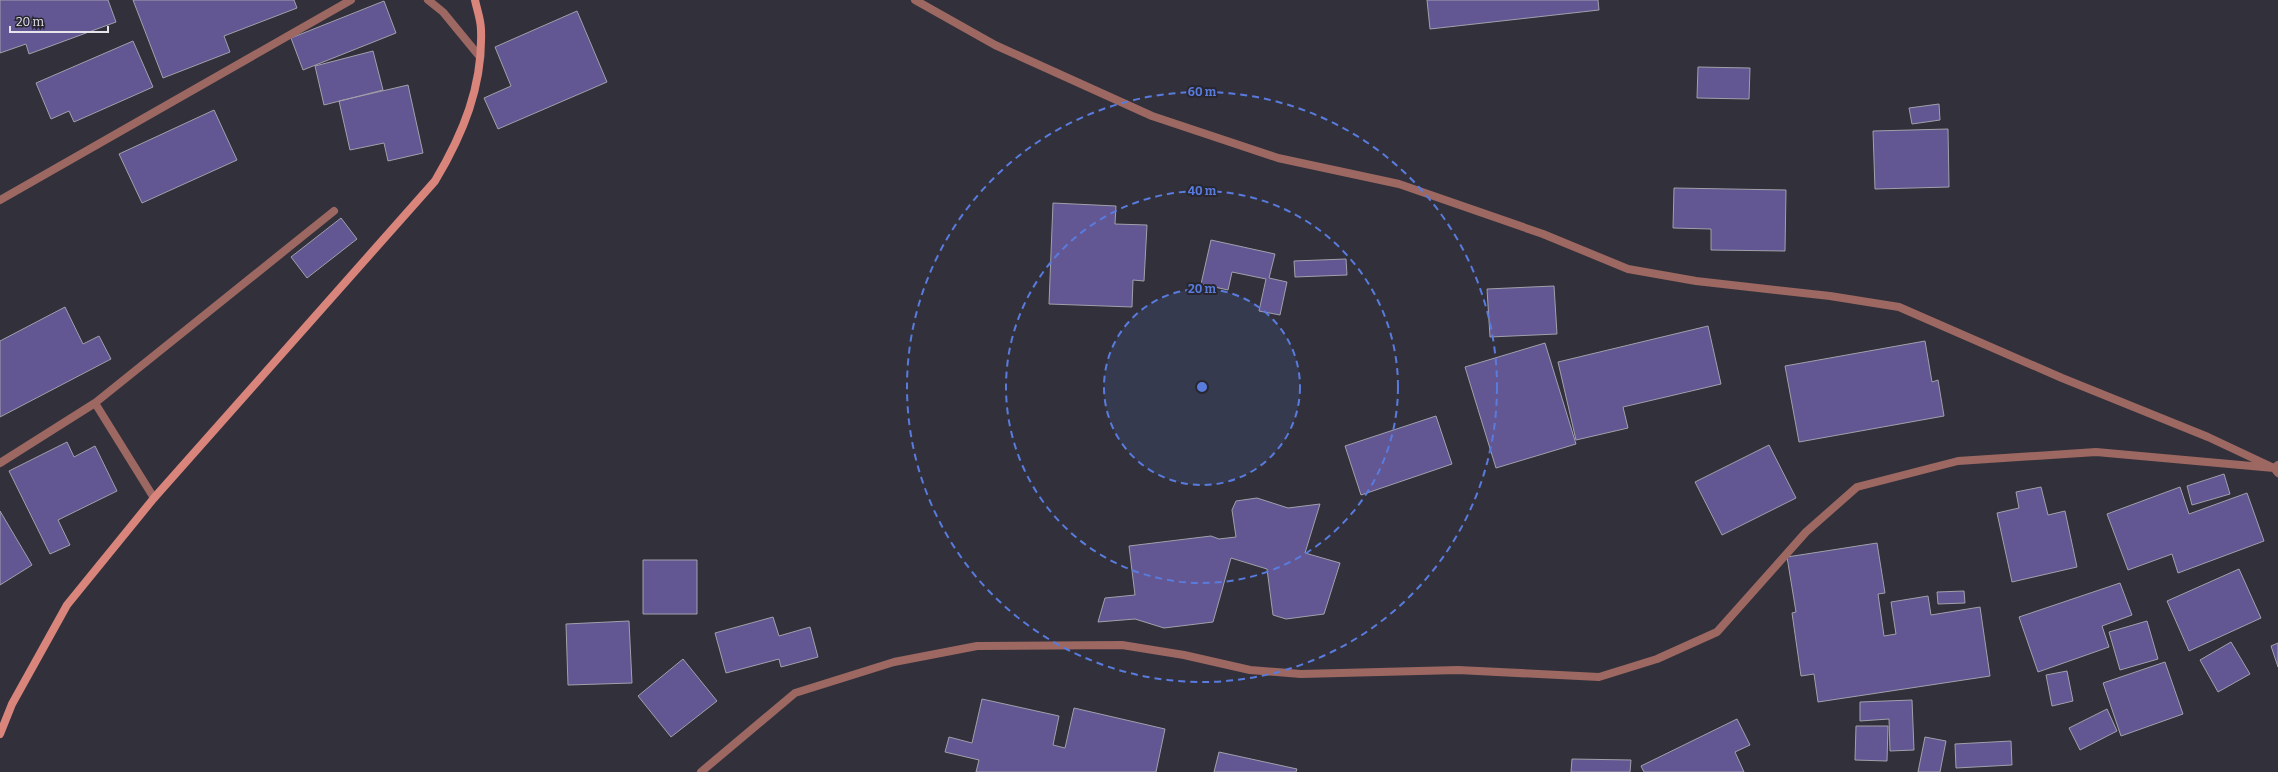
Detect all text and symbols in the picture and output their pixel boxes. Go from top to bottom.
scale bar [10,8,108,34]
text: 20 m [16,15,45,29]
text: 60 m [1188,85,1217,99]
text: 40 m [1188,184,1217,198]
text: 20 m [1188,282,1217,296]
centre of rings [1195,380,1209,394]

